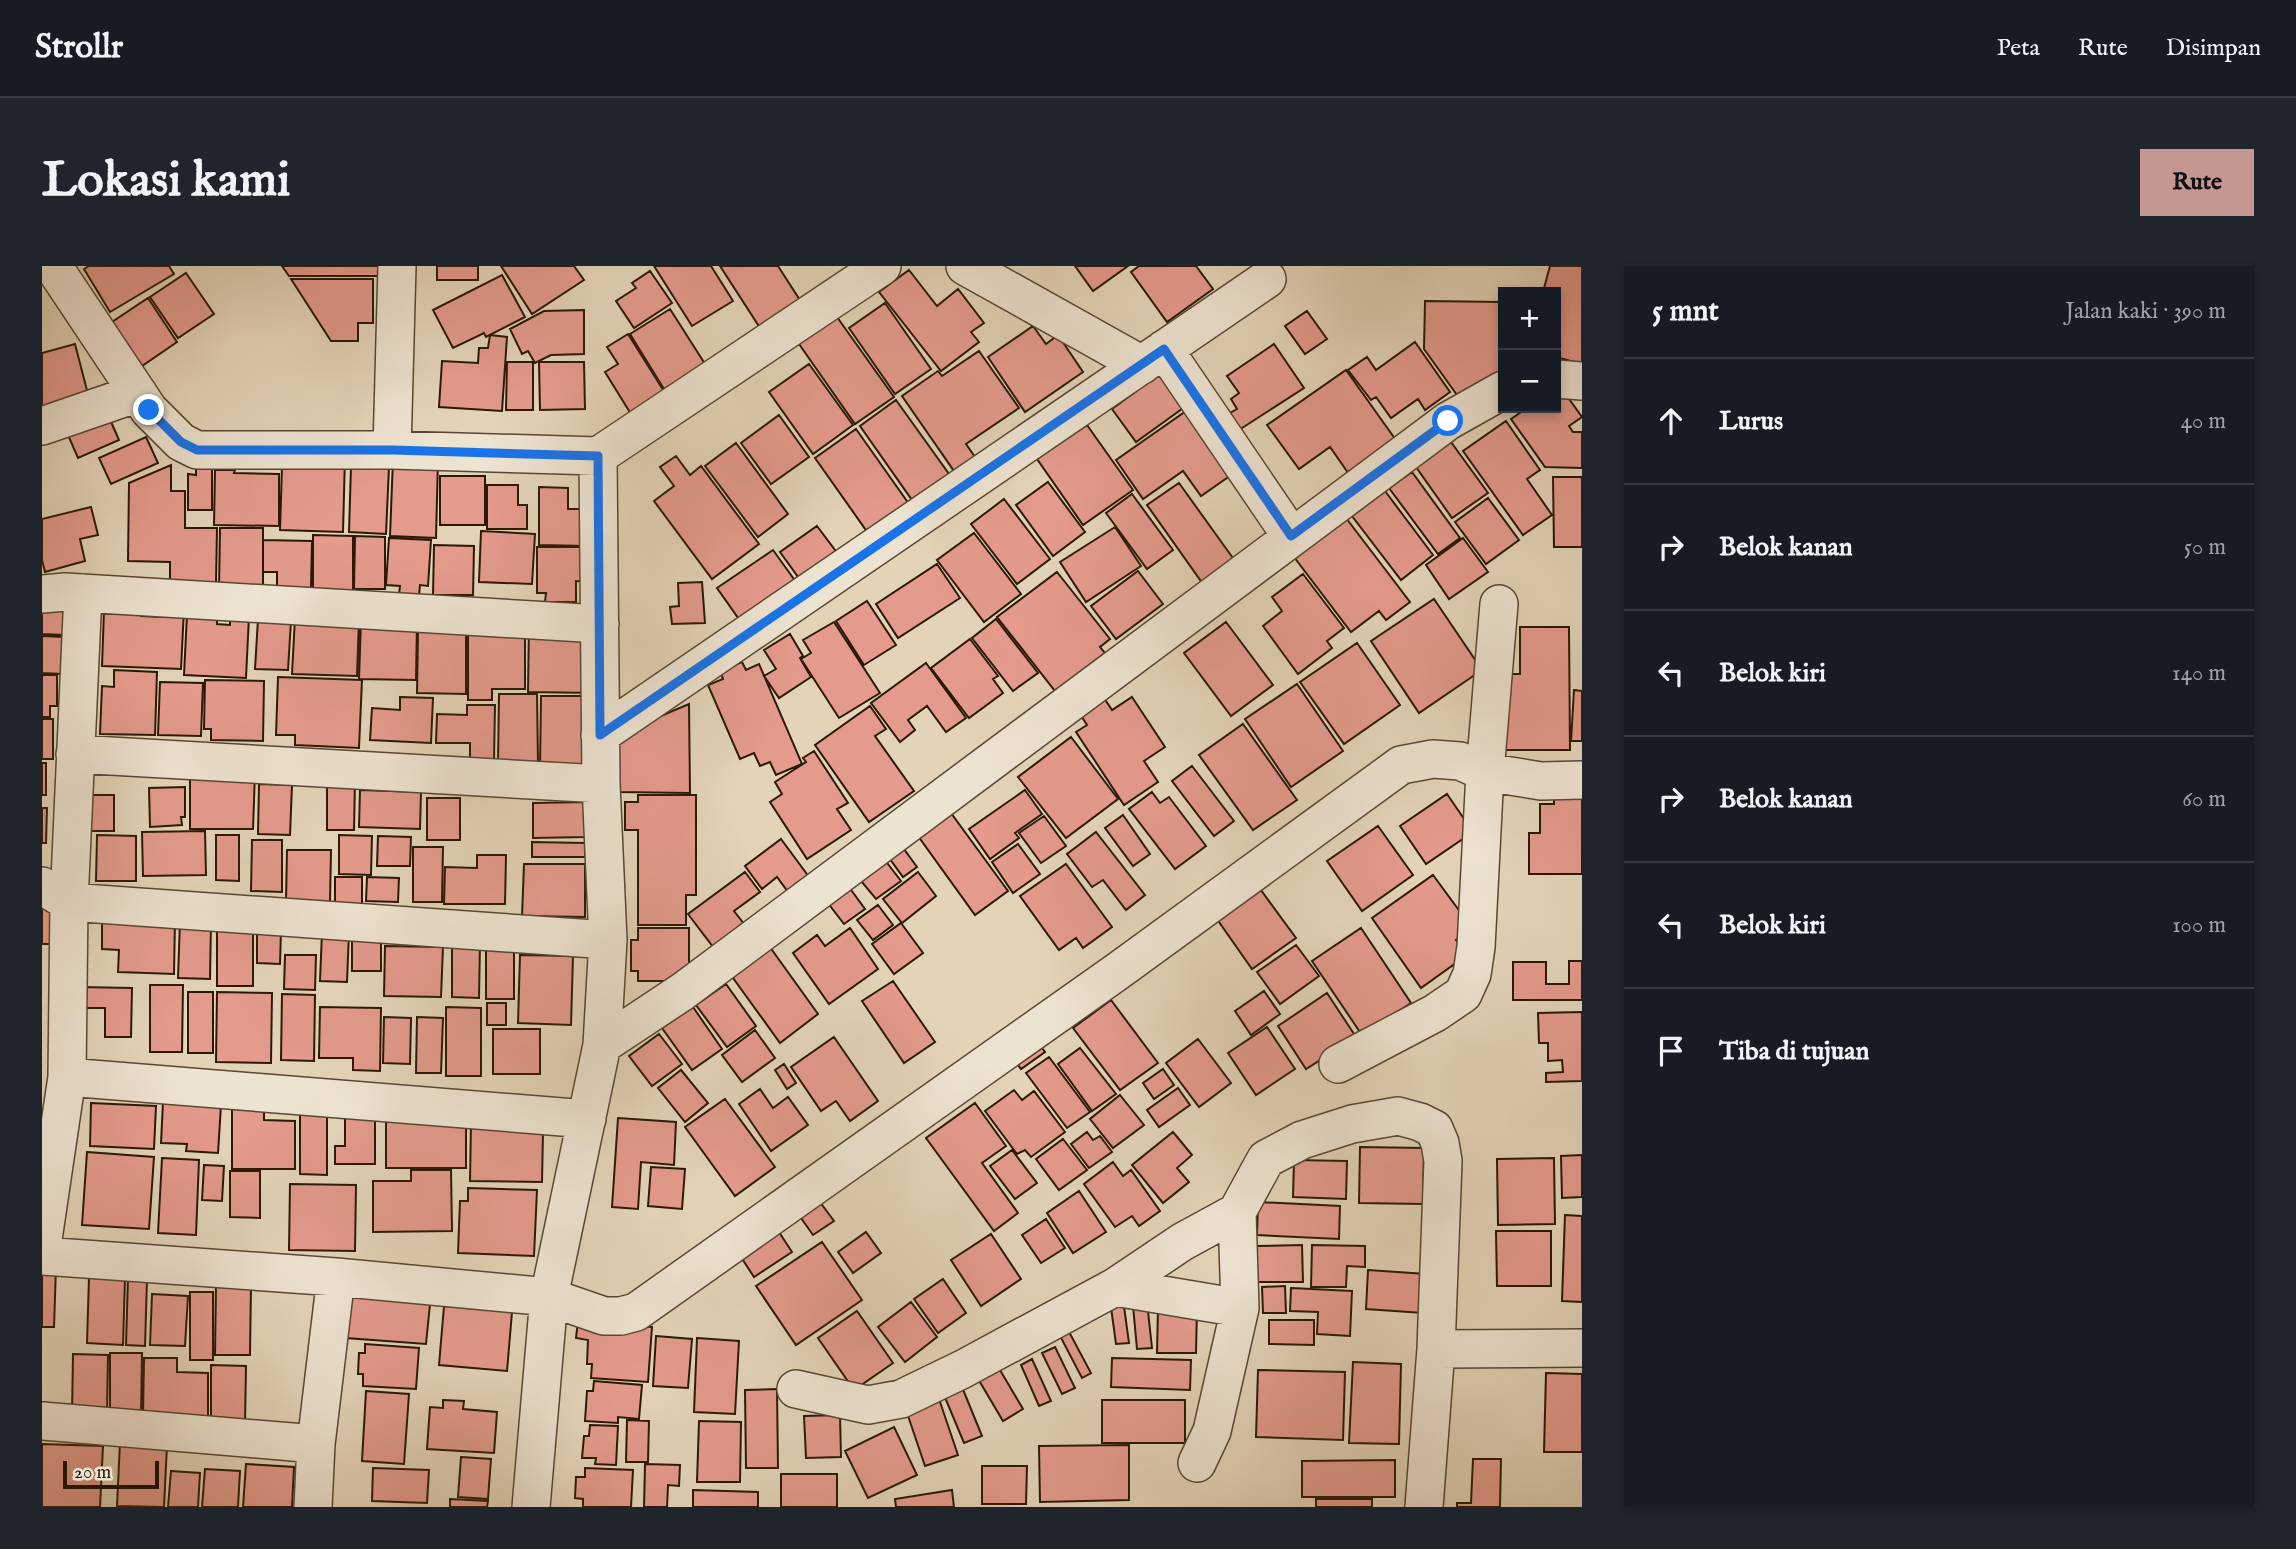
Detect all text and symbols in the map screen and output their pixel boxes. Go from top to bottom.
text: Strollr [35,27,123,69]
text: Peta [1997,33,2040,64]
text: Rute [2078,33,2128,64]
text: Disimpan [2166,33,2261,64]
button: Rute [2140,149,2254,216]
text: Lokasi kami [42,151,290,213]
map controls [1498,287,1561,413]
button: + [1498,287,1561,350]
text: 5 mnt [1652,293,1719,331]
text: Jalan kaki · 390 m [2065,297,2226,326]
button: − [1498,350,1561,413]
route end [133,394,164,425]
icon: ahead [1652,402,1690,440]
route start [1432,405,1463,436]
text: Lurus [1719,405,1783,438]
text: 40 m [2181,407,2226,436]
icon: right [1652,528,1690,566]
text: Belok kanan [1719,531,1853,564]
text: 50 m [2184,533,2226,562]
icon: left [1652,654,1690,692]
text: Belok kiri [1719,657,1826,690]
text: 140 m [2172,659,2226,688]
icon: right [1652,780,1690,818]
text: Belok kanan [1719,783,1853,816]
text: 60 m [2182,785,2226,814]
icon: left [1652,906,1690,944]
text: Belok kiri [1719,909,1826,942]
text: 100 m [2172,911,2226,940]
icon: arrive [1652,1032,1690,1070]
text: Tiba di tujuan [1719,1035,1869,1068]
scale bar [63,1458,159,1490]
text: 20 m [74,1461,111,1485]

